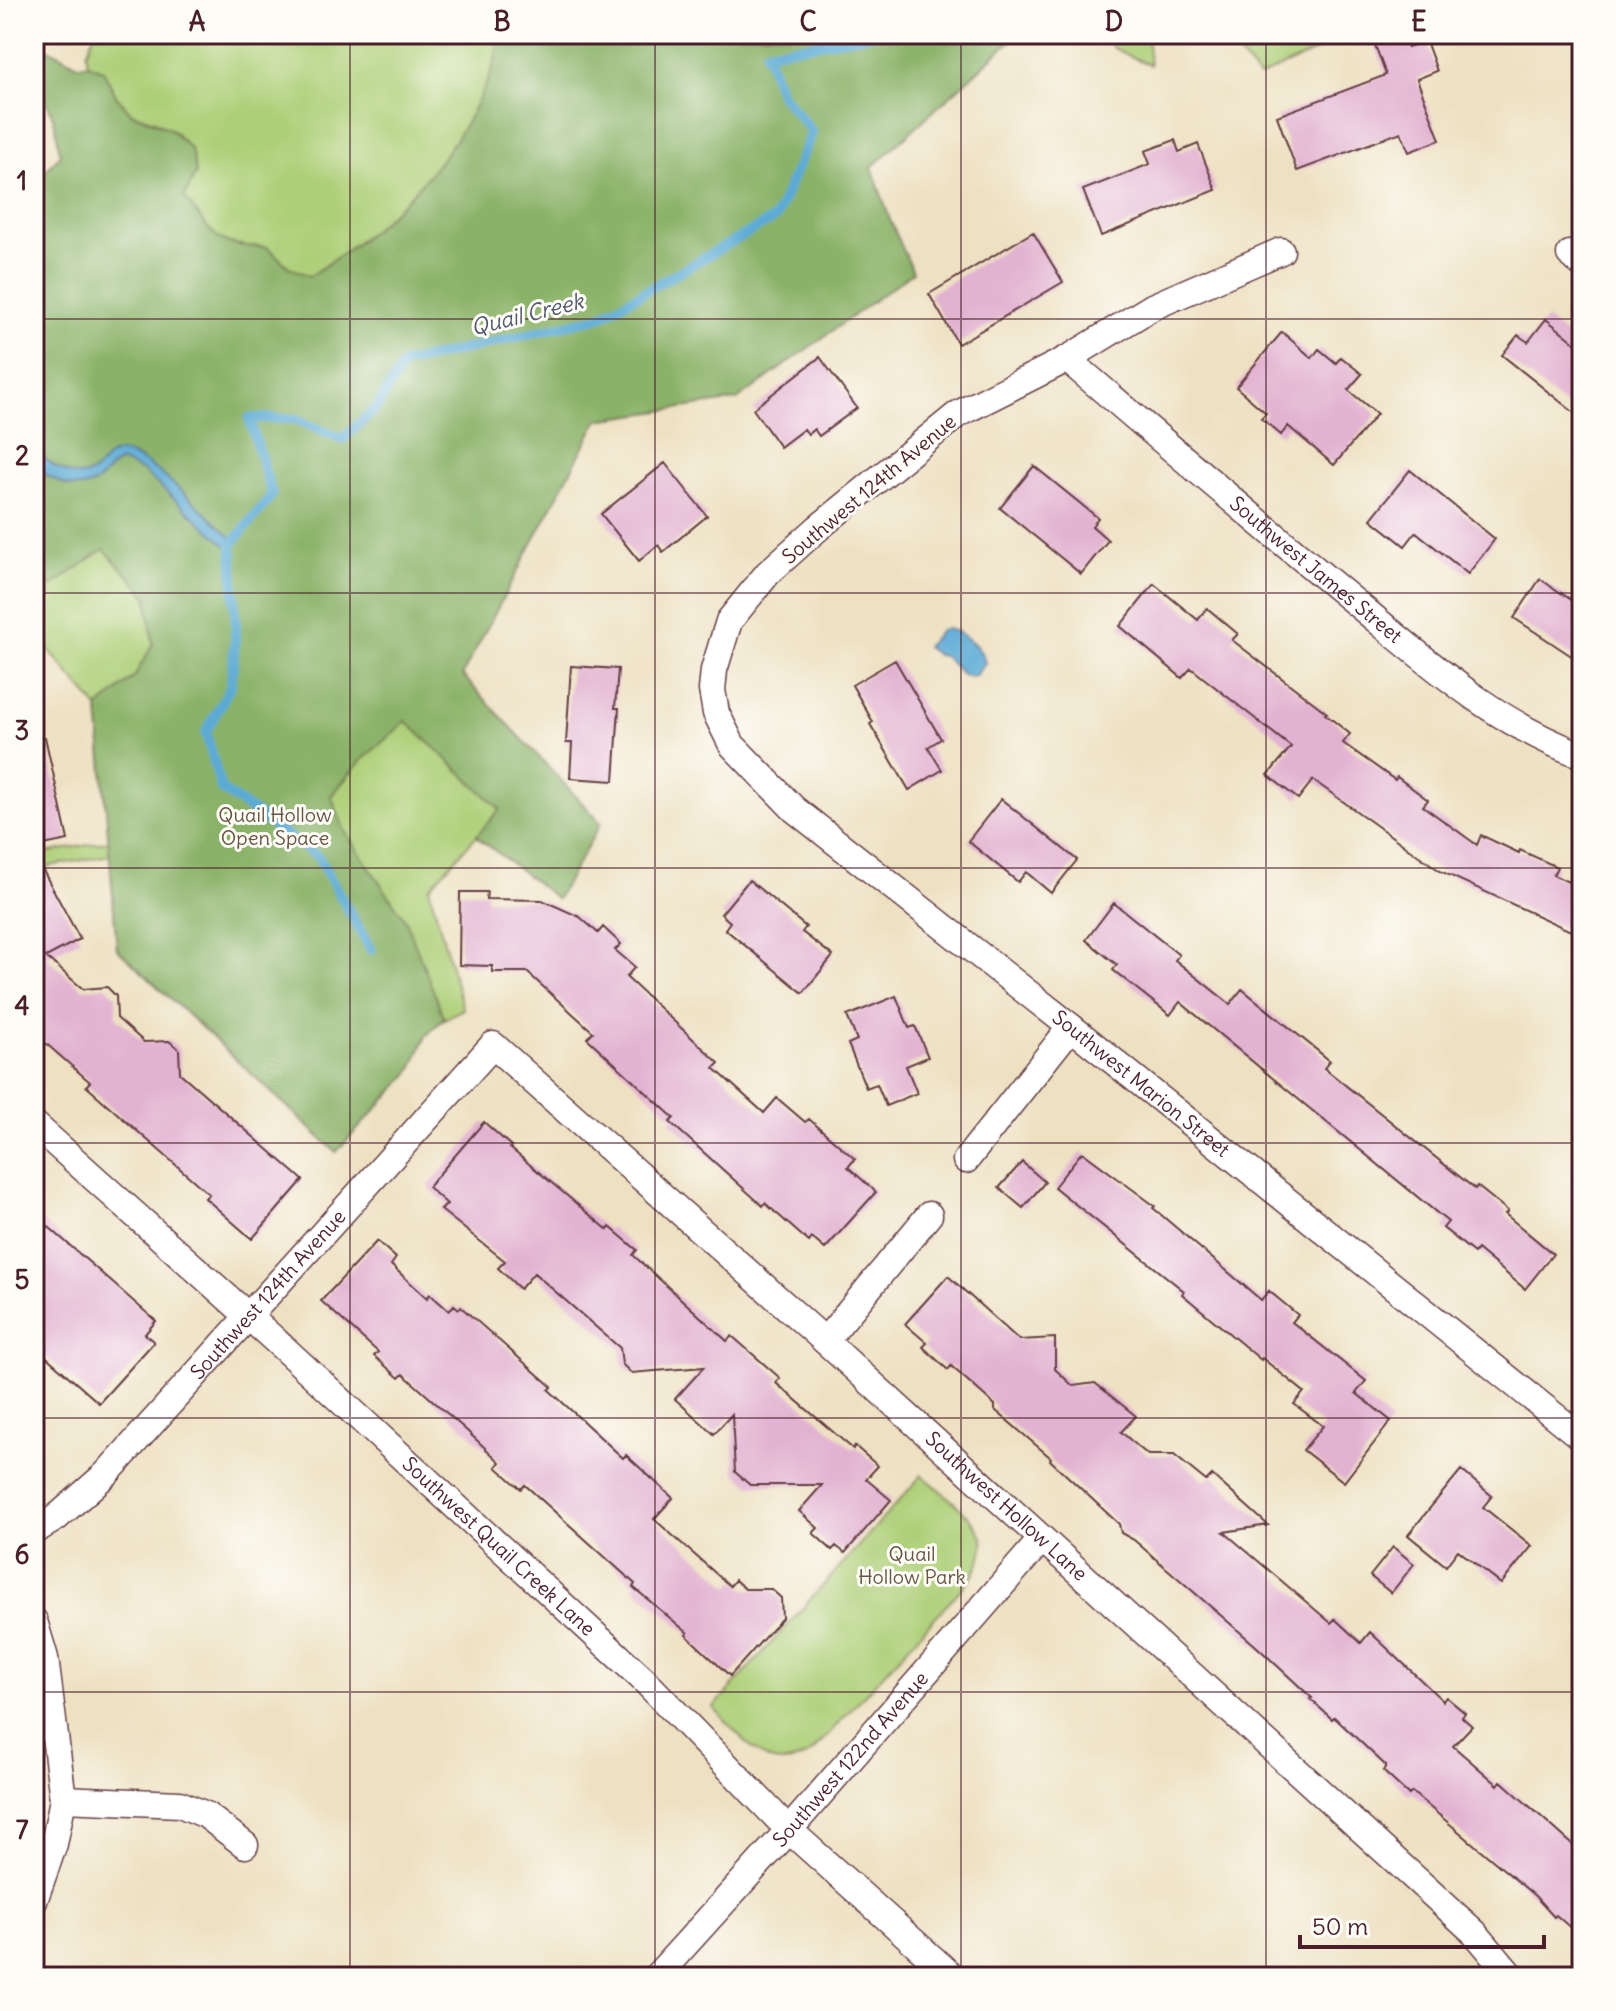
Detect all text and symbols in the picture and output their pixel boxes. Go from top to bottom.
text: A [189,5,206,38]
text: B [493,5,511,38]
text: C [799,5,817,38]
text: D [1105,5,1123,38]
text: E [1411,5,1427,38]
text: 1 [17,164,27,197]
water label: Quail Creek [468,286,588,341]
street label: Southwest 124th Avenue [777,408,961,569]
text: 2 [15,439,29,472]
street label: Southwest James Street [1225,490,1408,648]
text: 3 [15,714,29,747]
park label: Quail Hollow Open Space [218,802,332,850]
text: 4 [14,989,30,1022]
street label: Southwest Marion Street [1048,1004,1235,1162]
street label: Southwest 124th Avenue [185,1204,350,1384]
text: 5 [15,1263,30,1296]
street label: Southwest Hollow Lane [921,1426,1093,1586]
street label: Southwest Quail Creek Lane [398,1451,601,1641]
text: 6 [14,1538,30,1571]
park label: Quail Hollow Park [858,1541,966,1589]
street label: Southwest 122nd Avenue [767,1666,933,1852]
text: 7 [16,1813,29,1846]
scale bar [1300,1899,1544,1949]
text: 50 m [1312,1911,1368,1941]

